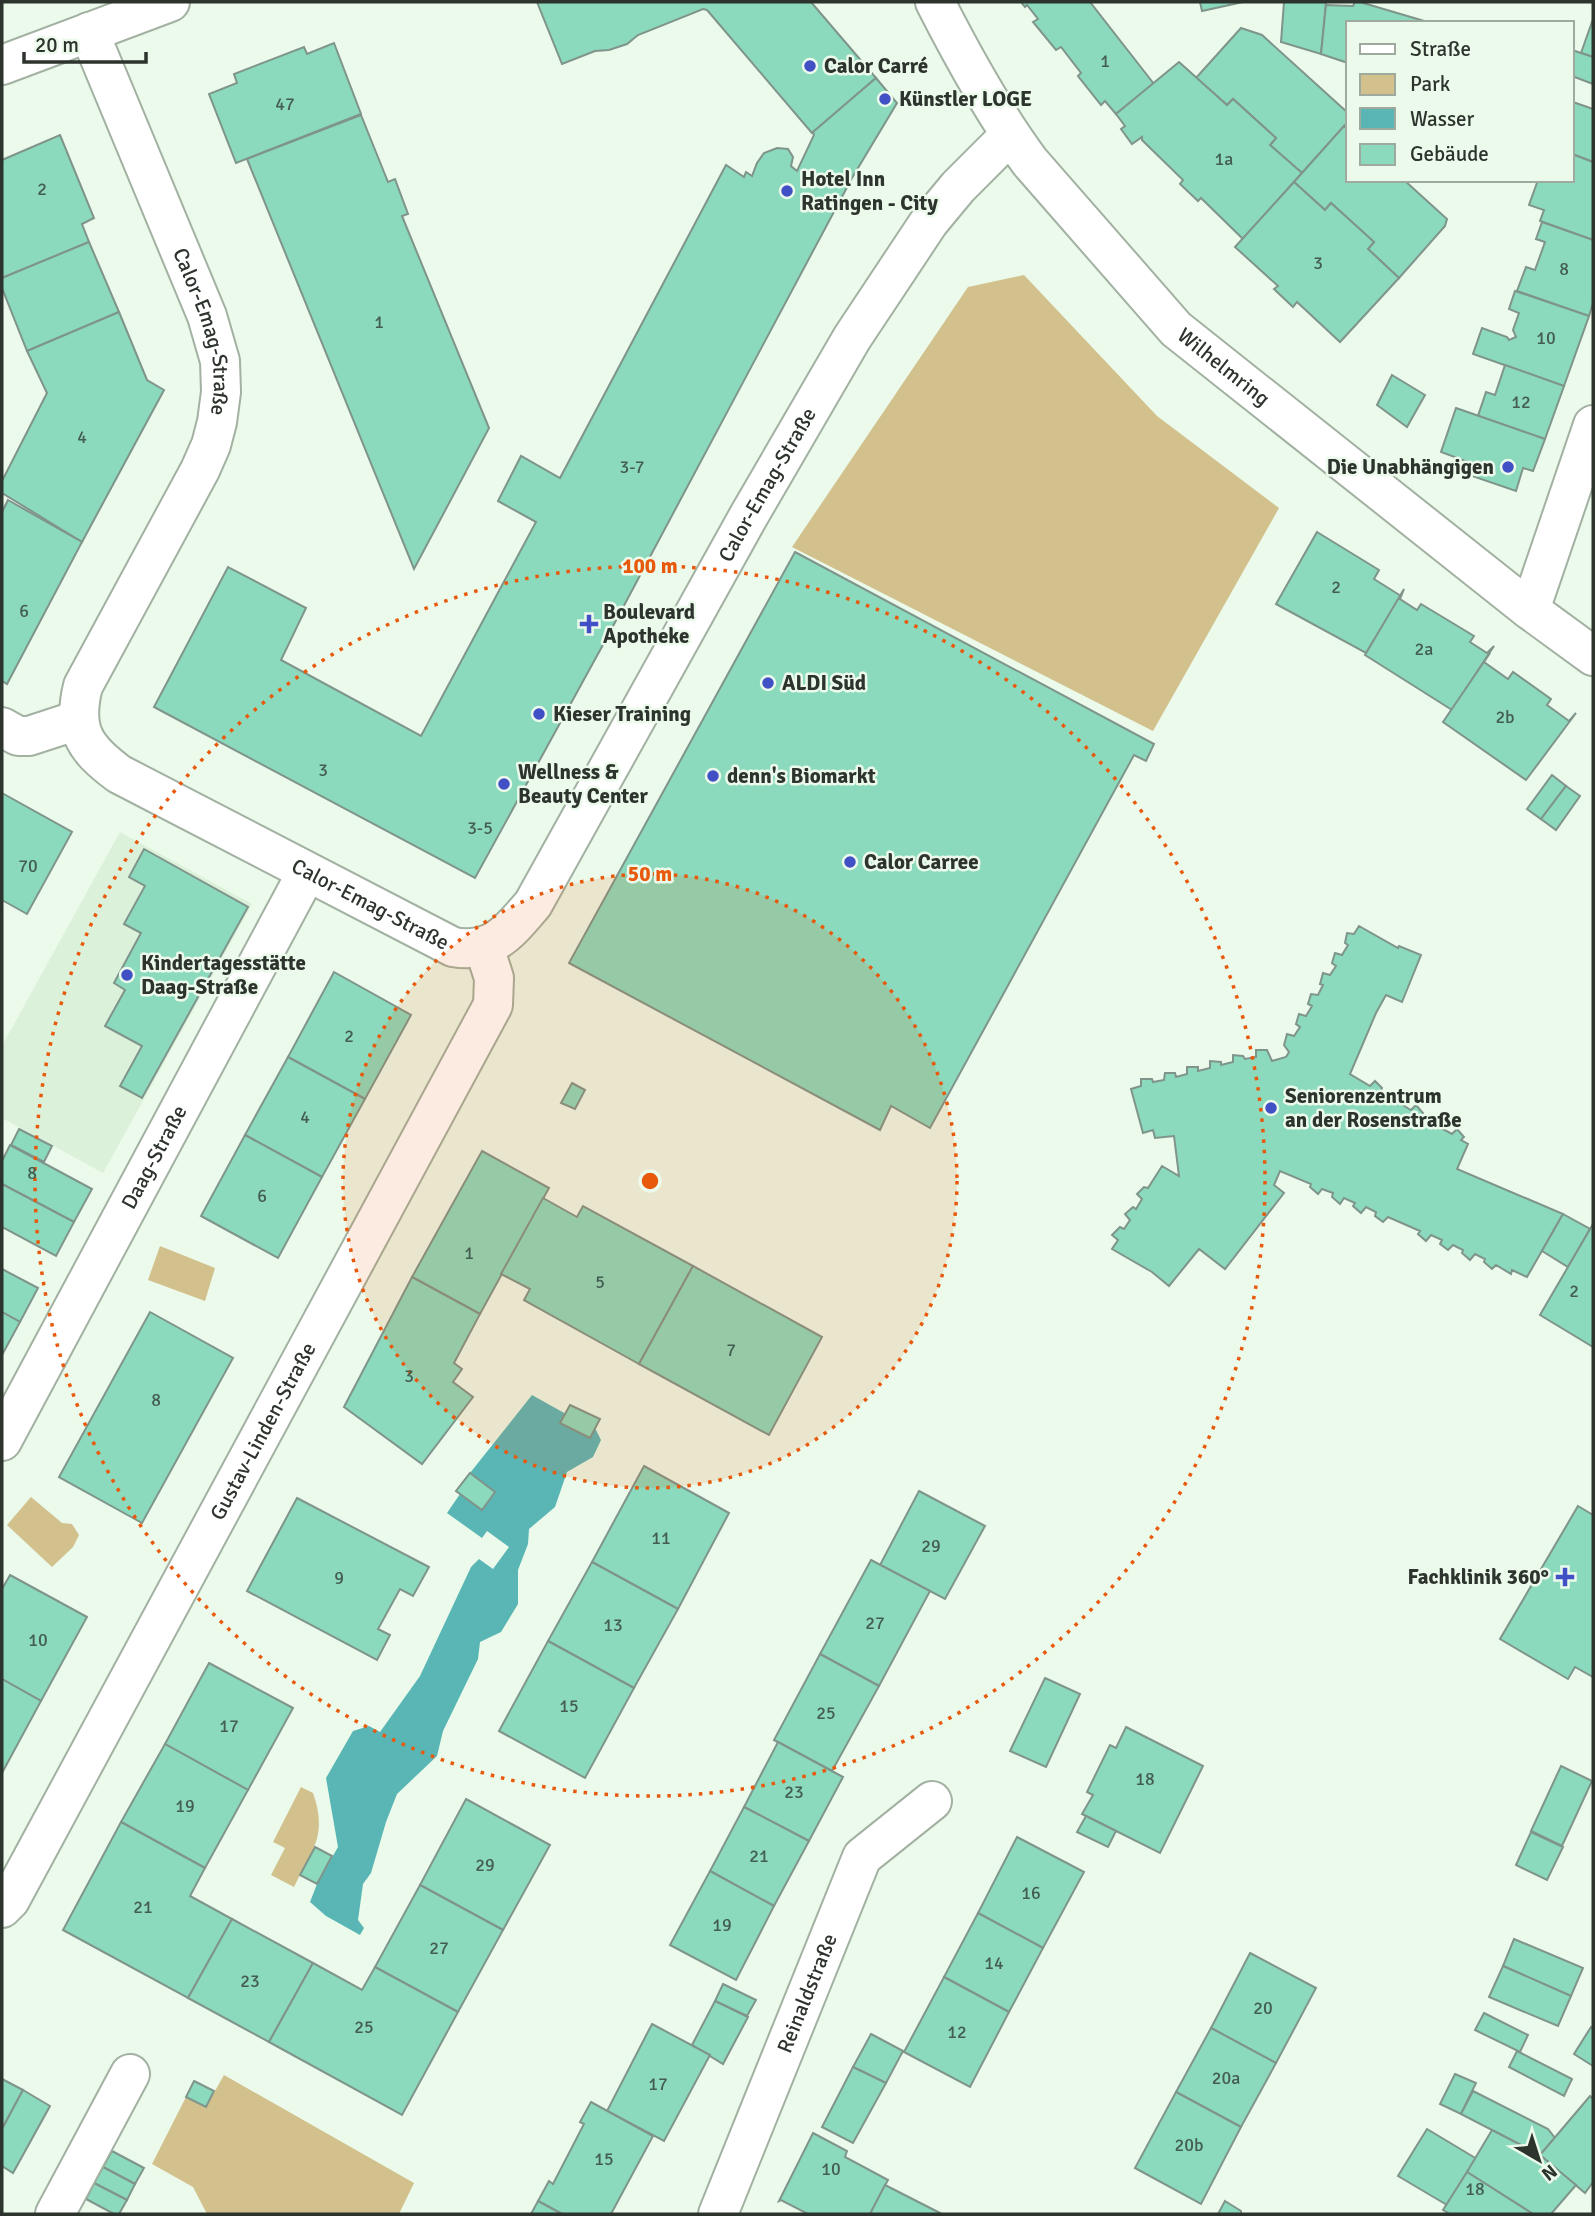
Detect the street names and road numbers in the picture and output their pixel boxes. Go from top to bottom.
street label: Calor-Emag-Straße [167,244,234,417]
street label: Wilhelmring [1172,322,1275,412]
street label: Calor-Emag-Straße [713,403,822,566]
street label: Calor-Emag-Straße [287,853,454,956]
street label: Daag-Straße [116,1101,193,1214]
street label: Gustav-Linden-Straße [205,1338,321,1525]
street label: Reinaldstraße [771,1930,843,2057]

